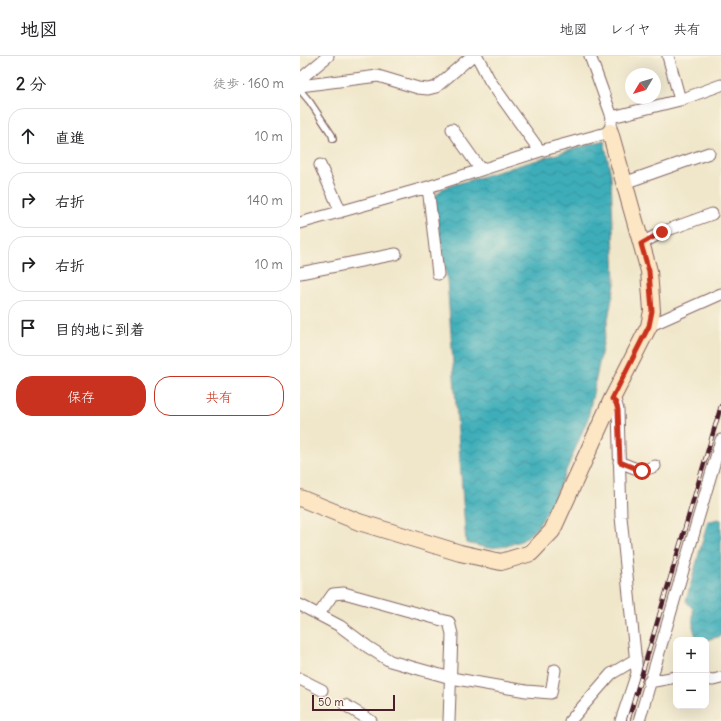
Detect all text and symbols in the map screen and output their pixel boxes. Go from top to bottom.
text: 地図 [20,17,58,41]
text: 地図 [560,20,588,38]
text: レイヤ [610,20,651,38]
text: 共有 [673,20,701,38]
north arrow [625,68,661,104]
text: 2 分 [16,73,46,95]
text: 徒歩 · 160 m [213,75,284,92]
icon: ahead [17,125,39,147]
text: 直進 [55,128,85,147]
text: 10 m [255,128,283,145]
icon: right [17,189,39,211]
text: 右折 [55,192,85,211]
text: 140 m [247,192,283,209]
route end [653,223,671,241]
icon: right [17,253,39,275]
text: 右折 [55,256,85,275]
text: 10 m [255,256,283,273]
icon: arrive [17,317,39,339]
text: 目的地に到着 [55,320,145,339]
button: 保存 [16,376,146,416]
button: 共有 [154,376,284,416]
route start [633,462,651,480]
map controls [673,637,709,709]
button: + [673,637,709,673]
button: − [673,673,709,709]
scale bar [312,693,395,712]
text: 50 m [318,695,344,709]

